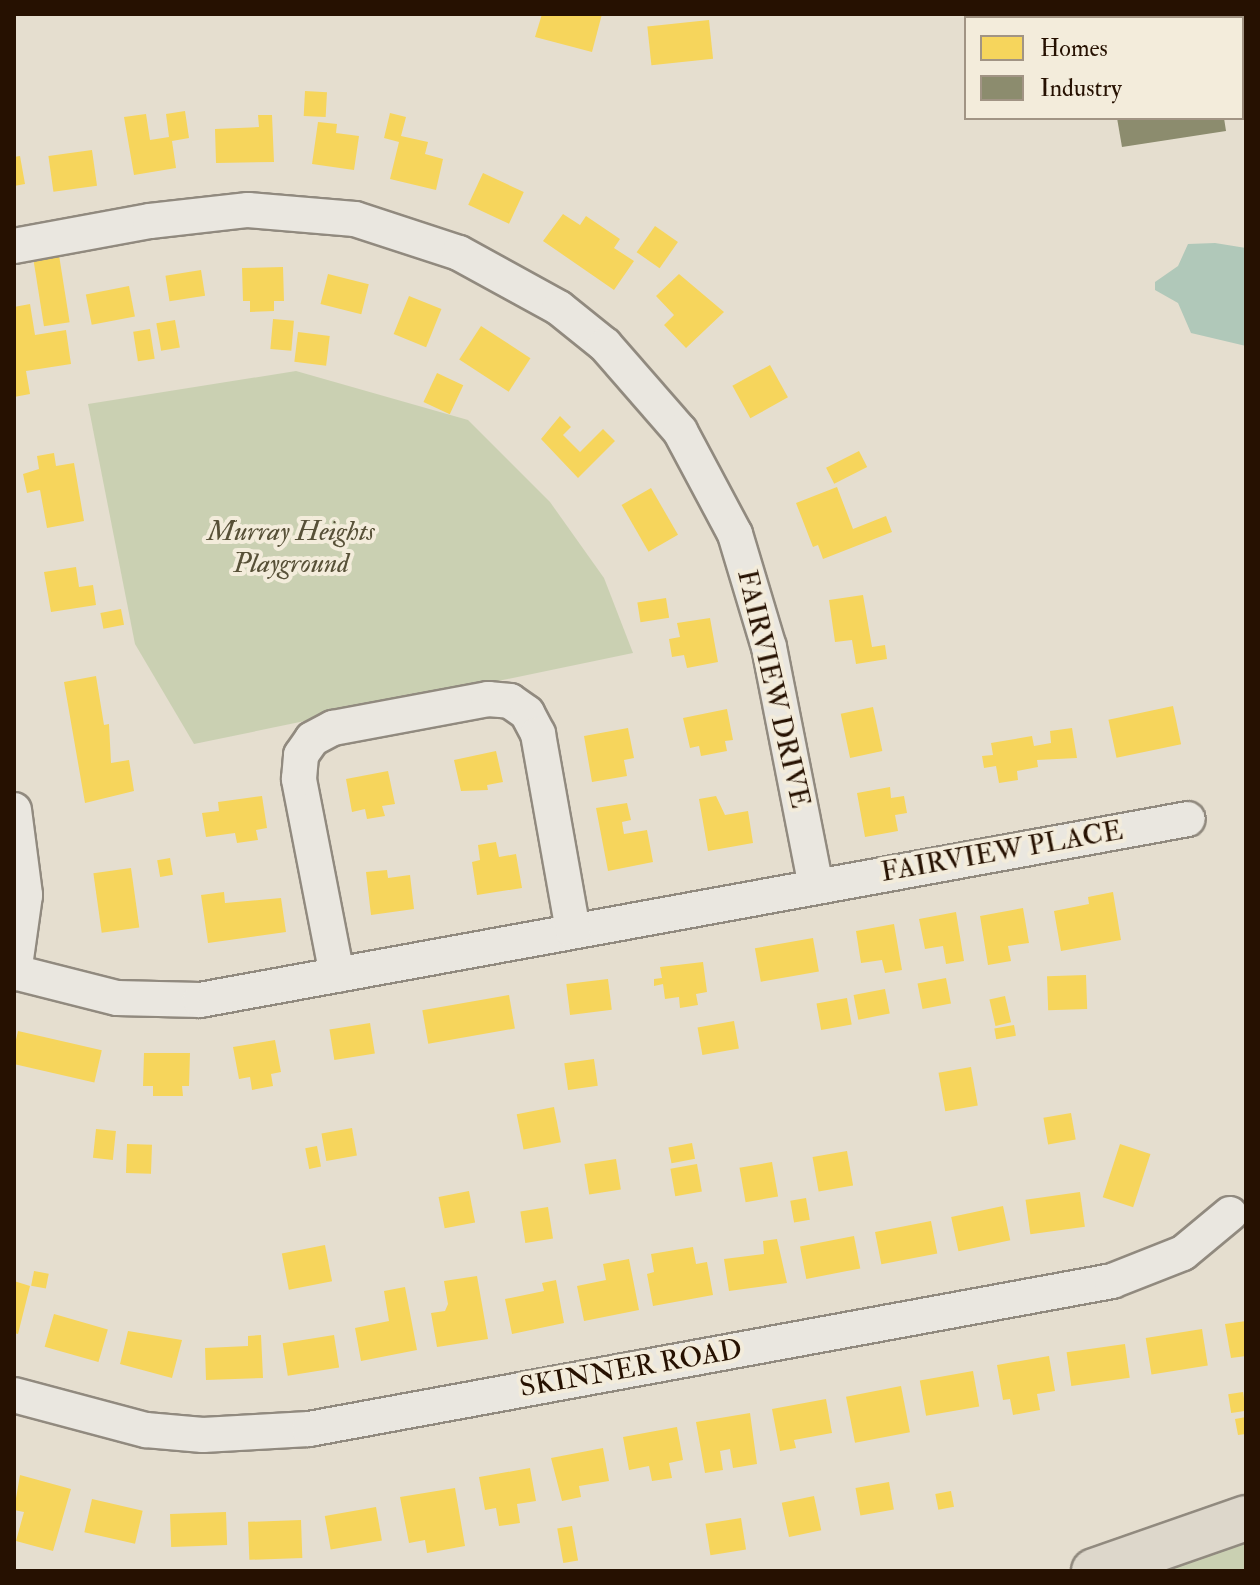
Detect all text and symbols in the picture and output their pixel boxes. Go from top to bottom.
legend [964,16,1244,120]
text: Homes [1040,33,1108,64]
text: Industry [1040,73,1122,104]
park label: Murray Heights Playground [207,515,375,581]
street label: FAIRVIEW DRIVE [729,567,817,811]
street label: FAIRVIEW PLACE [878,814,1126,890]
street label: SKINNER ROAD [517,1333,745,1405]

